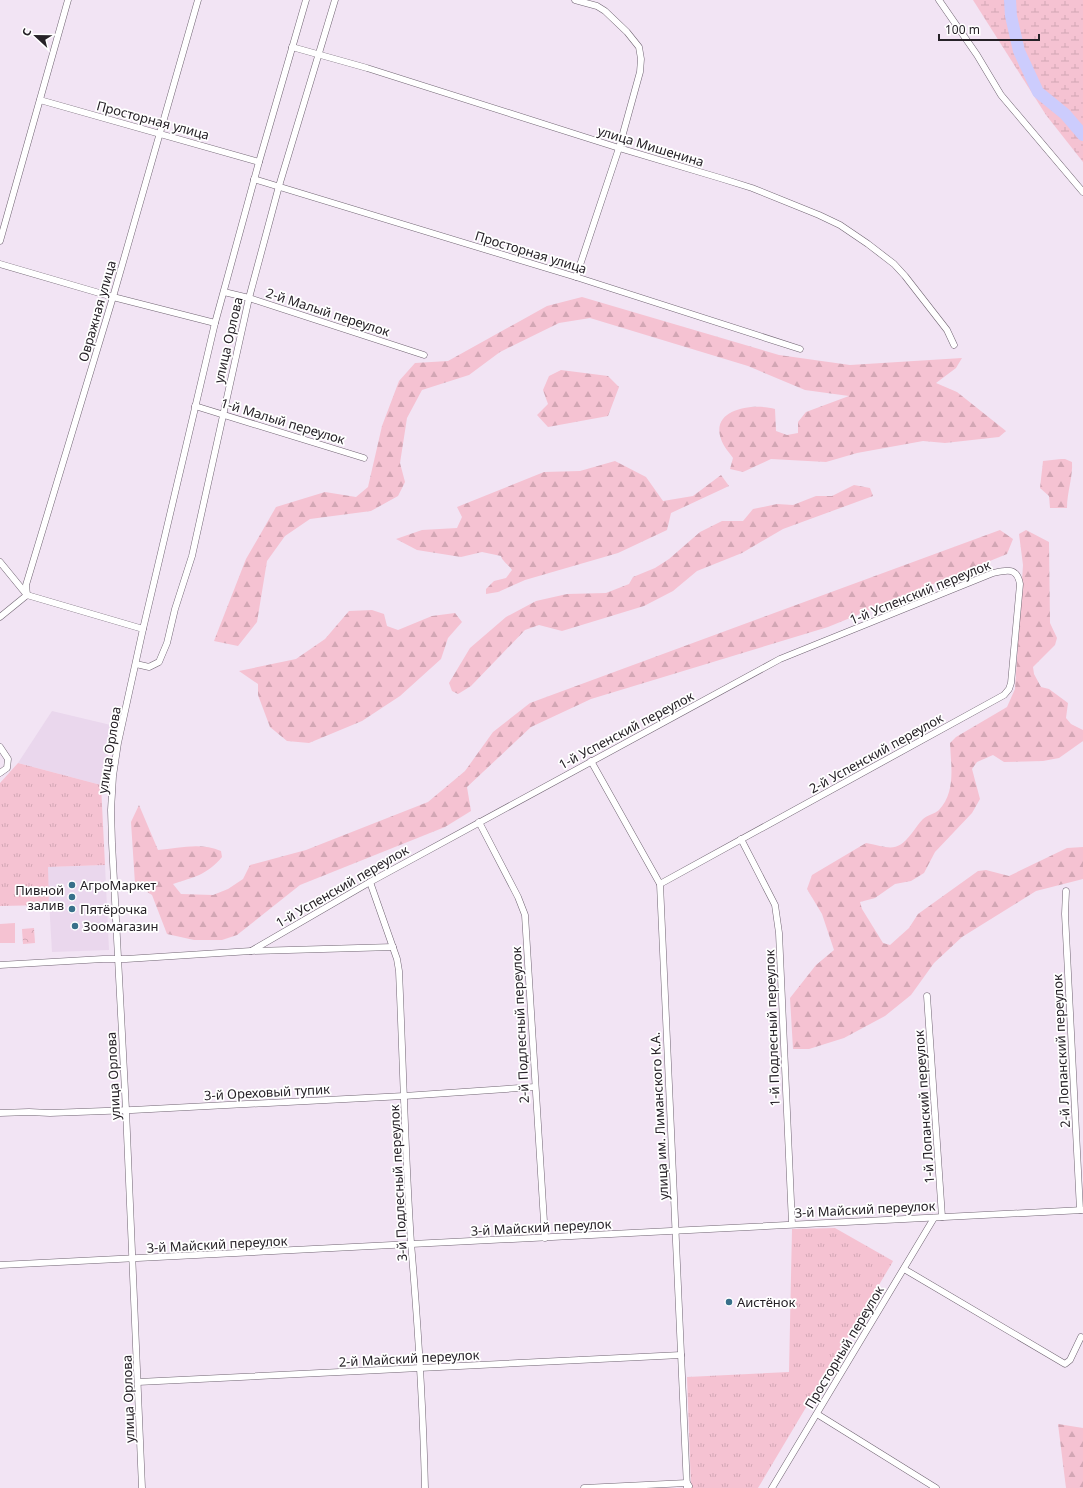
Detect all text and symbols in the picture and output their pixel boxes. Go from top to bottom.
north arrow [16,16,56,56]
scale bar [939,16,1039,42]
text: 100 m [945,21,980,38]
text: С [18,26,35,38]
street label: Просторная улица [95,96,211,144]
street label: улица Мишенина [596,121,706,171]
street label: Просторная улица [473,226,589,278]
street label: Овражная улица [74,258,120,364]
street label: 2-й Малый переулок [264,284,392,341]
street label: улица Орлова [209,295,247,385]
street label: 1-й Малый переулок [219,394,347,448]
street label: 1-й Успенский переулок [847,555,993,629]
street label: 1-й Успенский переулок [555,687,697,773]
street label: улица Орлова [93,705,125,795]
street label: 2-й Успенский переулок [806,709,946,797]
street label: 1-й Успенский переулок [272,841,412,931]
place label: АгроМаркет [80,876,156,894]
marker: АгроМаркет [67,880,77,890]
place label: Пивной залив [15,881,64,914]
marker: Пивной залив [67,892,77,902]
place label: Пятёрочка [80,900,147,918]
marker: Пятёрочка [67,904,77,914]
place label: Зоомагазин [83,917,158,935]
marker: Зоомагазин [70,921,80,931]
street label: 2-й Подлесный переулок [507,946,533,1104]
street label: 1-й Подлесный переулок [760,949,784,1107]
street label: 2-й Лопанский переулок [1048,974,1074,1128]
street label: 1-й Лопанский переулок [910,1030,938,1184]
street label: улица им. Лиманского К.А. [646,1031,672,1201]
street label: улица Орлова [102,1032,124,1120]
street label: 3-й Ореховый тупик [204,1080,330,1104]
street label: 3-й Подлесный переулок [385,1104,411,1262]
street label: 3-й Майский переулок [794,1196,936,1222]
street label: 3-й Майский переулок [470,1214,612,1240]
street label: 3-й Майский переулок [146,1231,288,1257]
street label: Просторный переулок [800,1282,888,1412]
place label: Аистёнок [737,1293,796,1311]
marker: Аистёнок [724,1297,734,1307]
street label: 2-й Майский переулок [338,1345,480,1371]
street label: улица Орлова [117,1355,139,1443]

